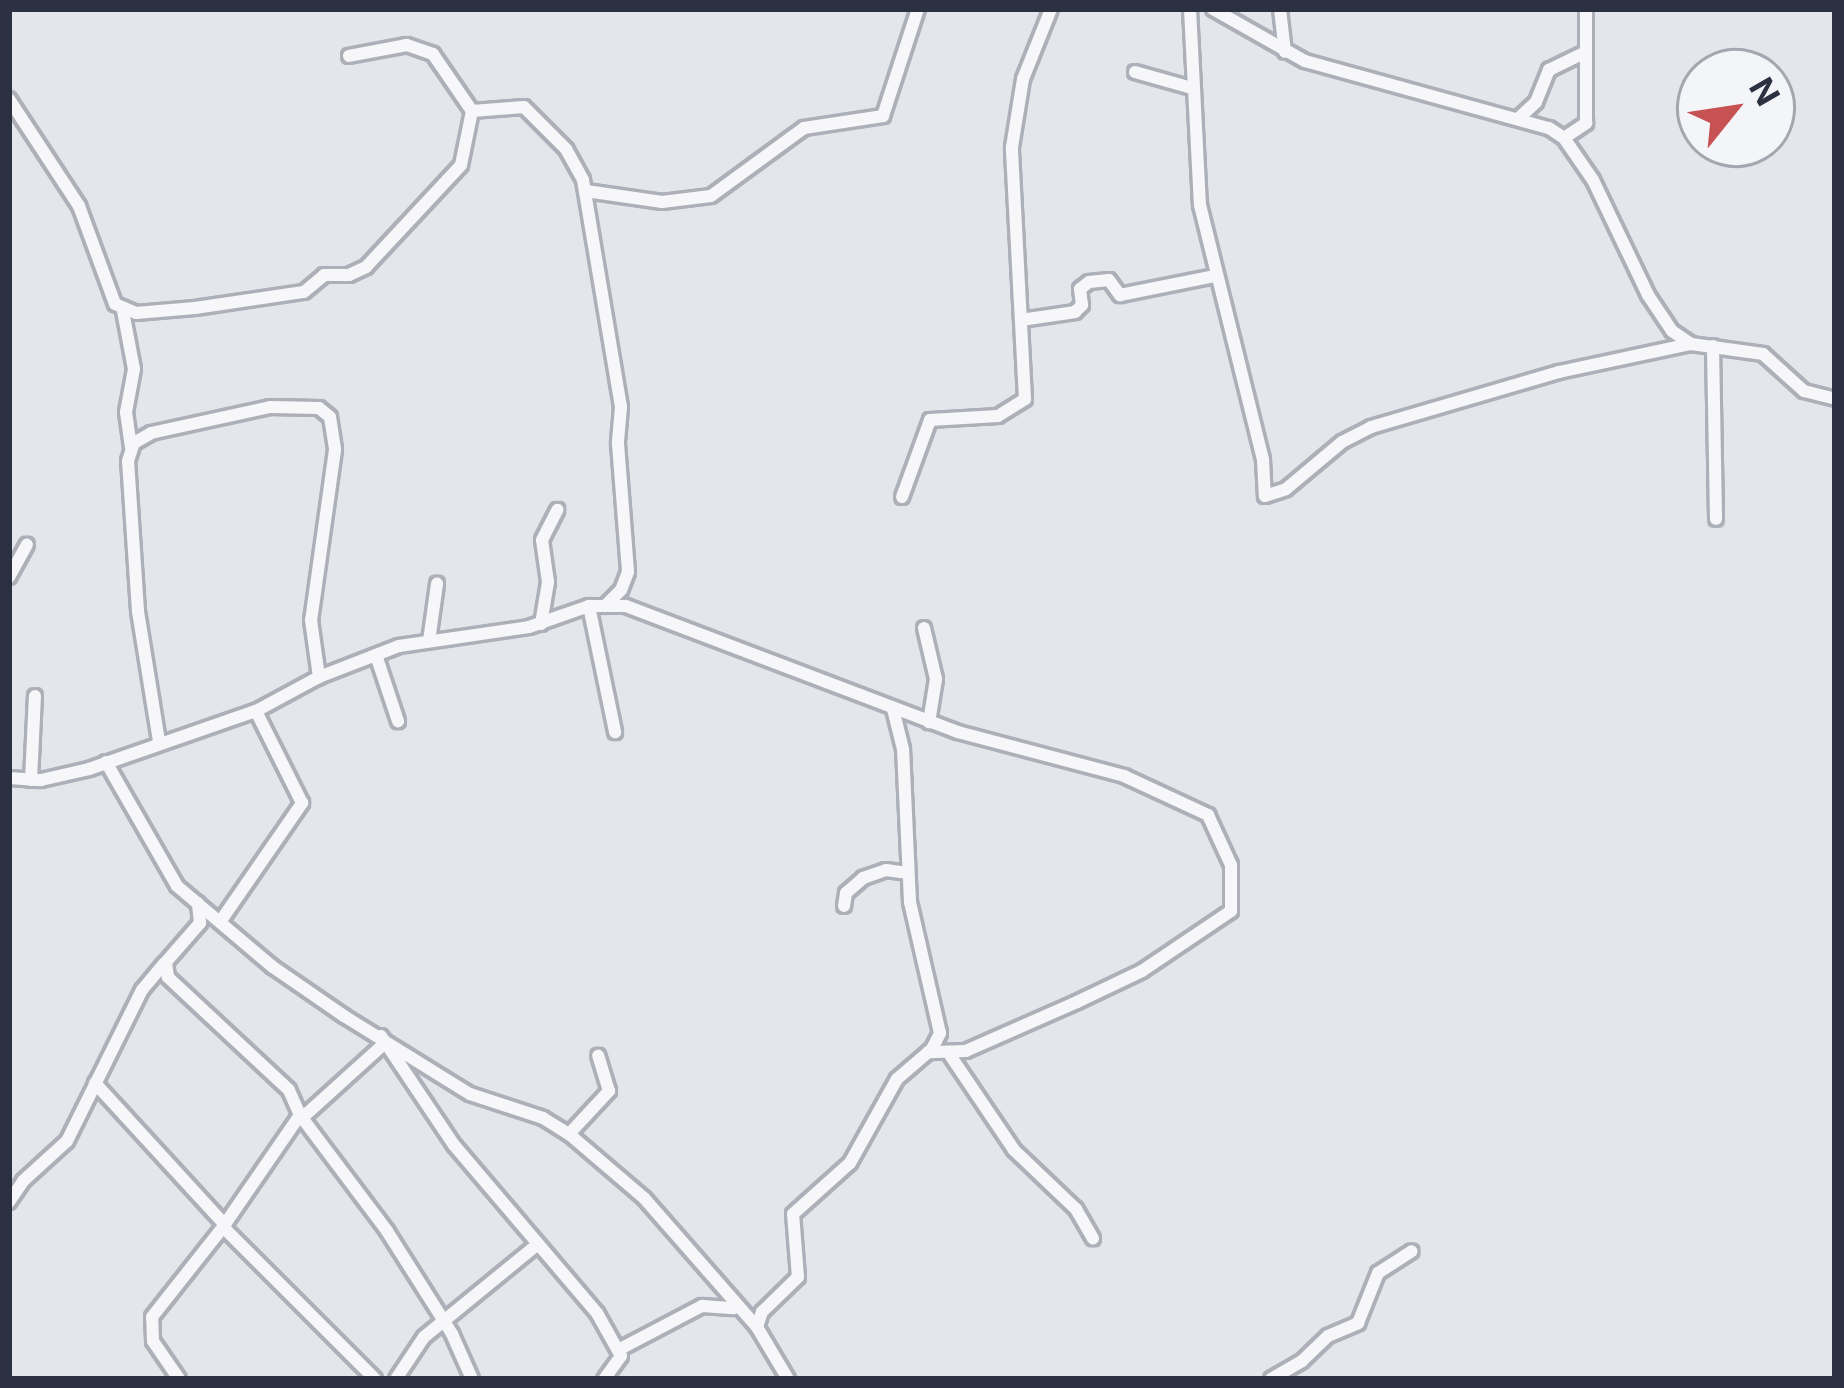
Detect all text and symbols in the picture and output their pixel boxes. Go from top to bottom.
north arrow [1676,48,1796,168]
text: N [1741,71,1788,112]

